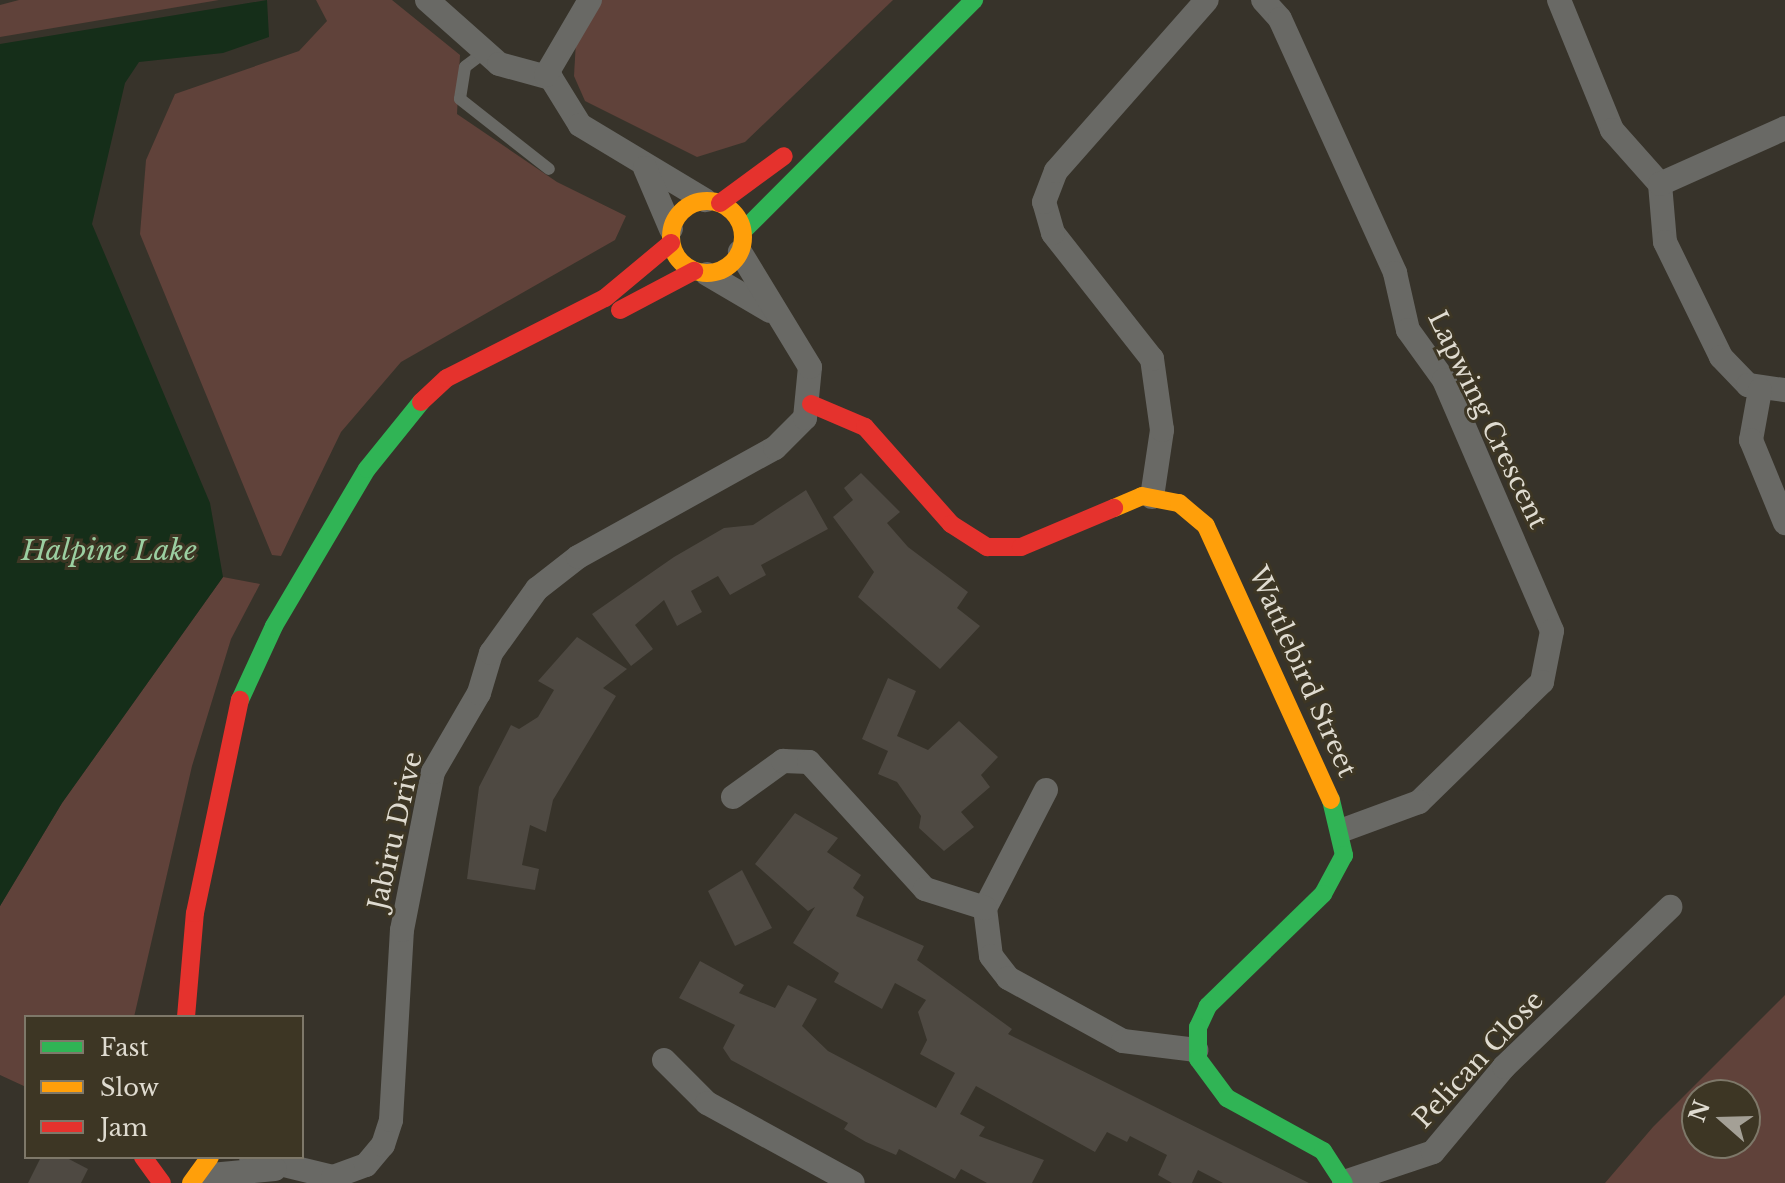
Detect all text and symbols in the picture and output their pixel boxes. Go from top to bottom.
street label: Lapwing Crescent [1421,306,1553,534]
water label: Halpine Lake [21,534,197,568]
street label: Wattlebird Street [1242,562,1362,782]
street label: Jabiru Drive [363,749,429,913]
street label: Pelican Close [1408,985,1550,1135]
legend [24,1015,304,1159]
text: Fast [100,1033,148,1062]
text: Slow [100,1073,159,1102]
north arrow [1681,1079,1761,1159]
text: N [1684,1097,1716,1126]
text: Jam [100,1113,148,1142]

